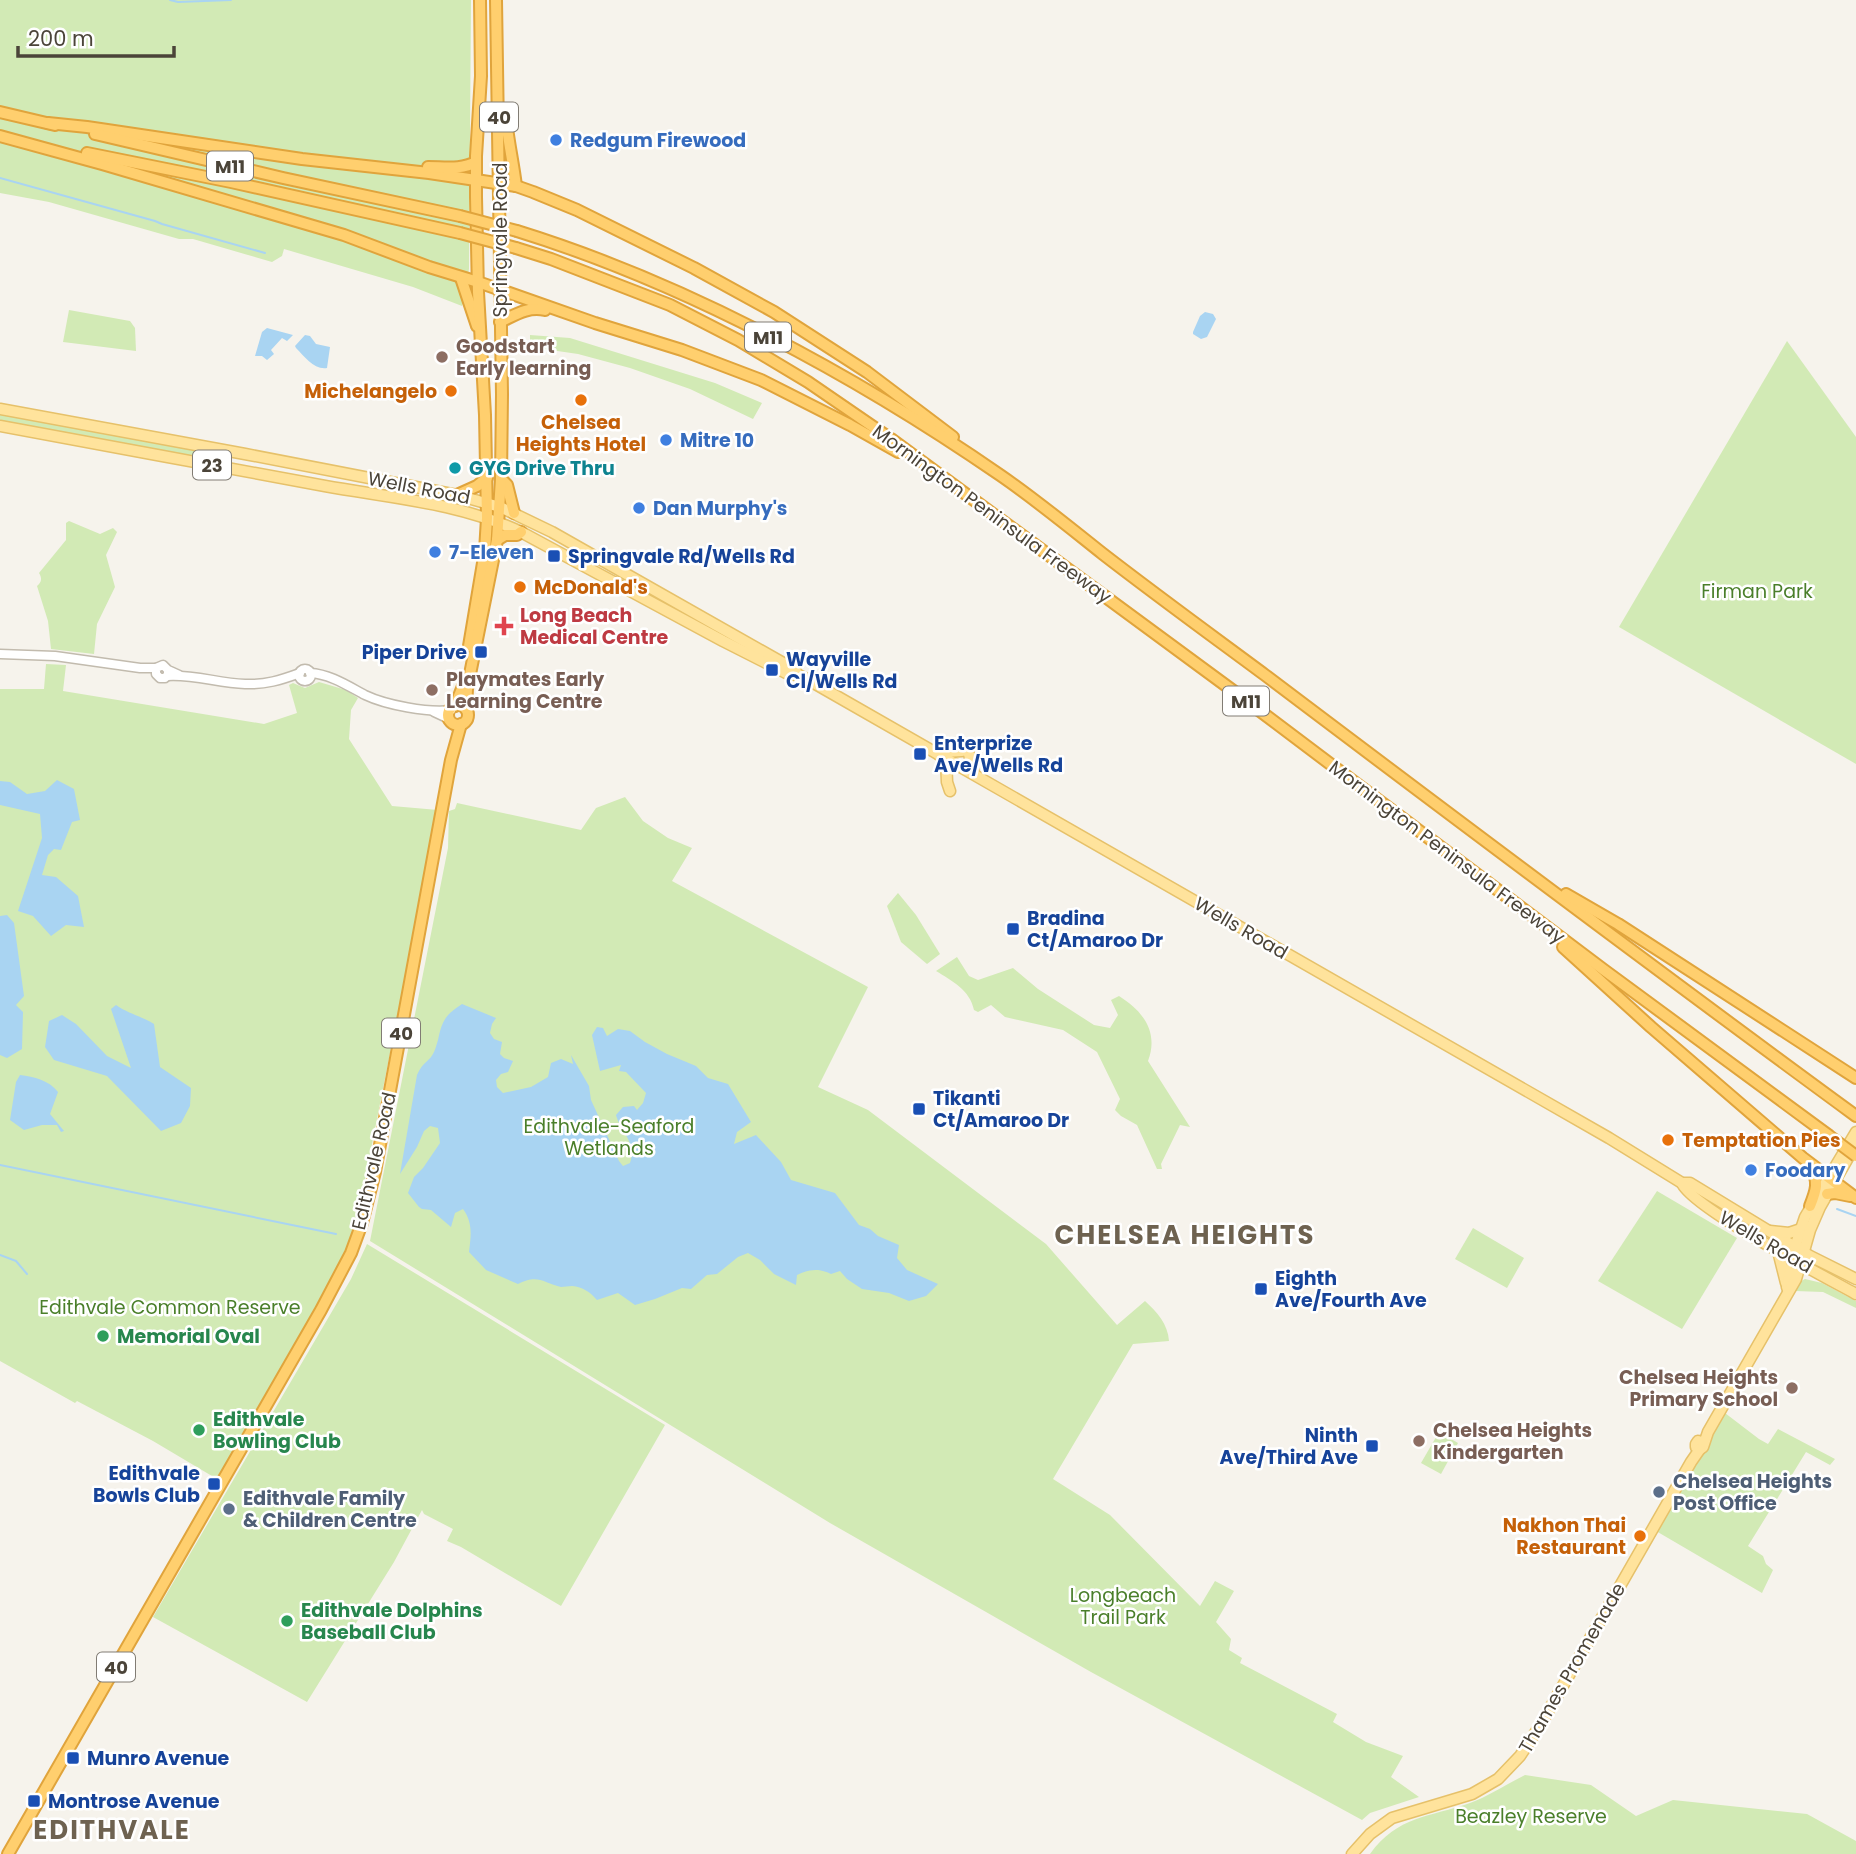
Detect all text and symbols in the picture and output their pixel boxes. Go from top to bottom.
scale bar [18,14,173,58]
text: 200 m [28,24,94,53]
road number: 40 [480,103,518,132]
place label: Redgum Firewood [570,127,746,154]
marker: Redgum Firewood [548,132,564,148]
road number: M11 [207,152,253,181]
street label: Springvale Road [487,162,514,318]
road number: M11 [745,323,791,352]
place label: Goodstart Early learning [456,333,591,382]
marker: Goodstart Early learning [434,349,450,365]
place label: Michelangelo [304,378,437,405]
marker: Michelangelo [443,383,459,399]
marker: Chelsea Heights Hotel [573,392,589,408]
place label: Chelsea Heights Hotel [516,409,646,458]
street label: Mornington Peninsula Freeway [867,418,1117,610]
place label: Mitre 10 [680,427,754,454]
marker: Mitre 10 [658,432,674,448]
road number: 23 [193,450,231,480]
place label: GYG Drive Thru [469,455,615,482]
marker: GYG Drive Thru [447,460,463,476]
street label: Wells Road [365,465,473,511]
place label: Dan Murphy's [653,495,787,522]
marker: Dan Murphy's [631,500,647,516]
place label: 7-Eleven [449,539,534,566]
place label: Springvale Rd/Wells Rd [568,543,795,570]
marker: 7-Eleven [427,544,443,560]
marker: Springvale Rd/Wells Rd [546,548,562,564]
place label: McDonald's [534,574,648,601]
park label: Firman Park [1701,578,1813,605]
marker: McDonald's [512,579,528,595]
place label: Long Beach Medical Centre [520,602,669,651]
marker: Long Beach Medical Centre [494,616,514,636]
place label: Piper Drive [362,639,467,666]
marker: Piper Drive [473,644,489,660]
place label: Wayville Cl/Wells Rd [786,646,898,695]
marker: Wayville Cl/Wells Rd [764,662,780,678]
place label: Playmates Early Learning Centre [446,666,605,715]
marker: Playmates Early Learning Centre [424,682,440,698]
road number: M11 [1223,686,1269,716]
place label: Enterprize Ave/Wells Rd [934,730,1063,779]
marker: Enterprize Ave/Wells Rd [912,746,928,762]
street label: Mornington Peninsula Freeway [1323,754,1571,950]
street label: Wells Road [1189,890,1293,966]
place label: Bradina Ct/Amaroo Dr [1027,905,1163,954]
marker: Bradina Ct/Amaroo Dr [1005,921,1021,937]
road number: 40 [382,1018,420,1048]
place label: Tikanti Ct/Amaroo Dr [933,1085,1069,1134]
street label: Edithvale Road [345,1089,403,1233]
marker: Tikanti Ct/Amaroo Dr [911,1101,927,1117]
park label: Edithvale-Seaford Wetlands [524,1113,694,1162]
place label: Temptation Pies [1682,1127,1841,1154]
marker: Temptation Pies [1660,1132,1676,1148]
place label: Foodary [1765,1157,1847,1184]
marker: Foodary [1743,1162,1759,1178]
street label: Wells Road [1714,1204,1818,1280]
district label: CHELSEA HEIGHTS [1055,1217,1315,1253]
place label: Eighth Ave/Fourth Ave [1275,1265,1427,1314]
marker: Eighth Ave/Fourth Ave [1253,1281,1269,1297]
park label: Edithvale Common Reserve [39,1294,301,1321]
place label: Memorial Oval [117,1323,260,1350]
marker: Memorial Oval [95,1328,111,1344]
place label: Chelsea Heights Primary School [1619,1364,1778,1413]
marker: Chelsea Heights Primary School [1784,1380,1800,1396]
place label: Edithvale Bowling Club [213,1406,341,1455]
place label: Chelsea Heights Kindergarten [1433,1417,1592,1466]
marker: Edithvale Bowling Club [191,1422,207,1438]
place label: Ninth Ave/Third Ave [1219,1422,1358,1471]
marker: Chelsea Heights Kindergarten [1411,1433,1427,1449]
marker: Ninth Ave/Third Ave [1364,1438,1380,1454]
place label: Edithvale Bowls Club [93,1460,200,1509]
place label: Chelsea Heights Post Office [1673,1468,1832,1517]
marker: Edithvale Bowls Club [206,1476,222,1492]
marker: Chelsea Heights Post Office [1651,1484,1667,1500]
place label: Edithvale Family & Children Centre [243,1485,417,1534]
marker: Edithvale Family & Children Centre [221,1501,237,1517]
place label: Nakhon Thai Restaurant [1503,1512,1626,1561]
marker: Nakhon Thai Restaurant [1632,1528,1648,1544]
street label: Thames Promenade [1512,1578,1632,1758]
park label: Longbeach Trail Park [1070,1582,1176,1631]
place label: Edithvale Dolphins Baseball Club [301,1597,483,1646]
marker: Edithvale Dolphins Baseball Club [279,1613,295,1629]
road number: 40 [97,1652,135,1682]
place label: Munro Avenue [87,1745,230,1772]
marker: Munro Avenue [65,1750,81,1766]
place label: Montrose Avenue [48,1788,220,1815]
marker: Montrose Avenue [26,1793,42,1809]
park label: Beazley Reserve [1455,1803,1607,1830]
district label: EDITHVALE [33,1812,191,1848]

